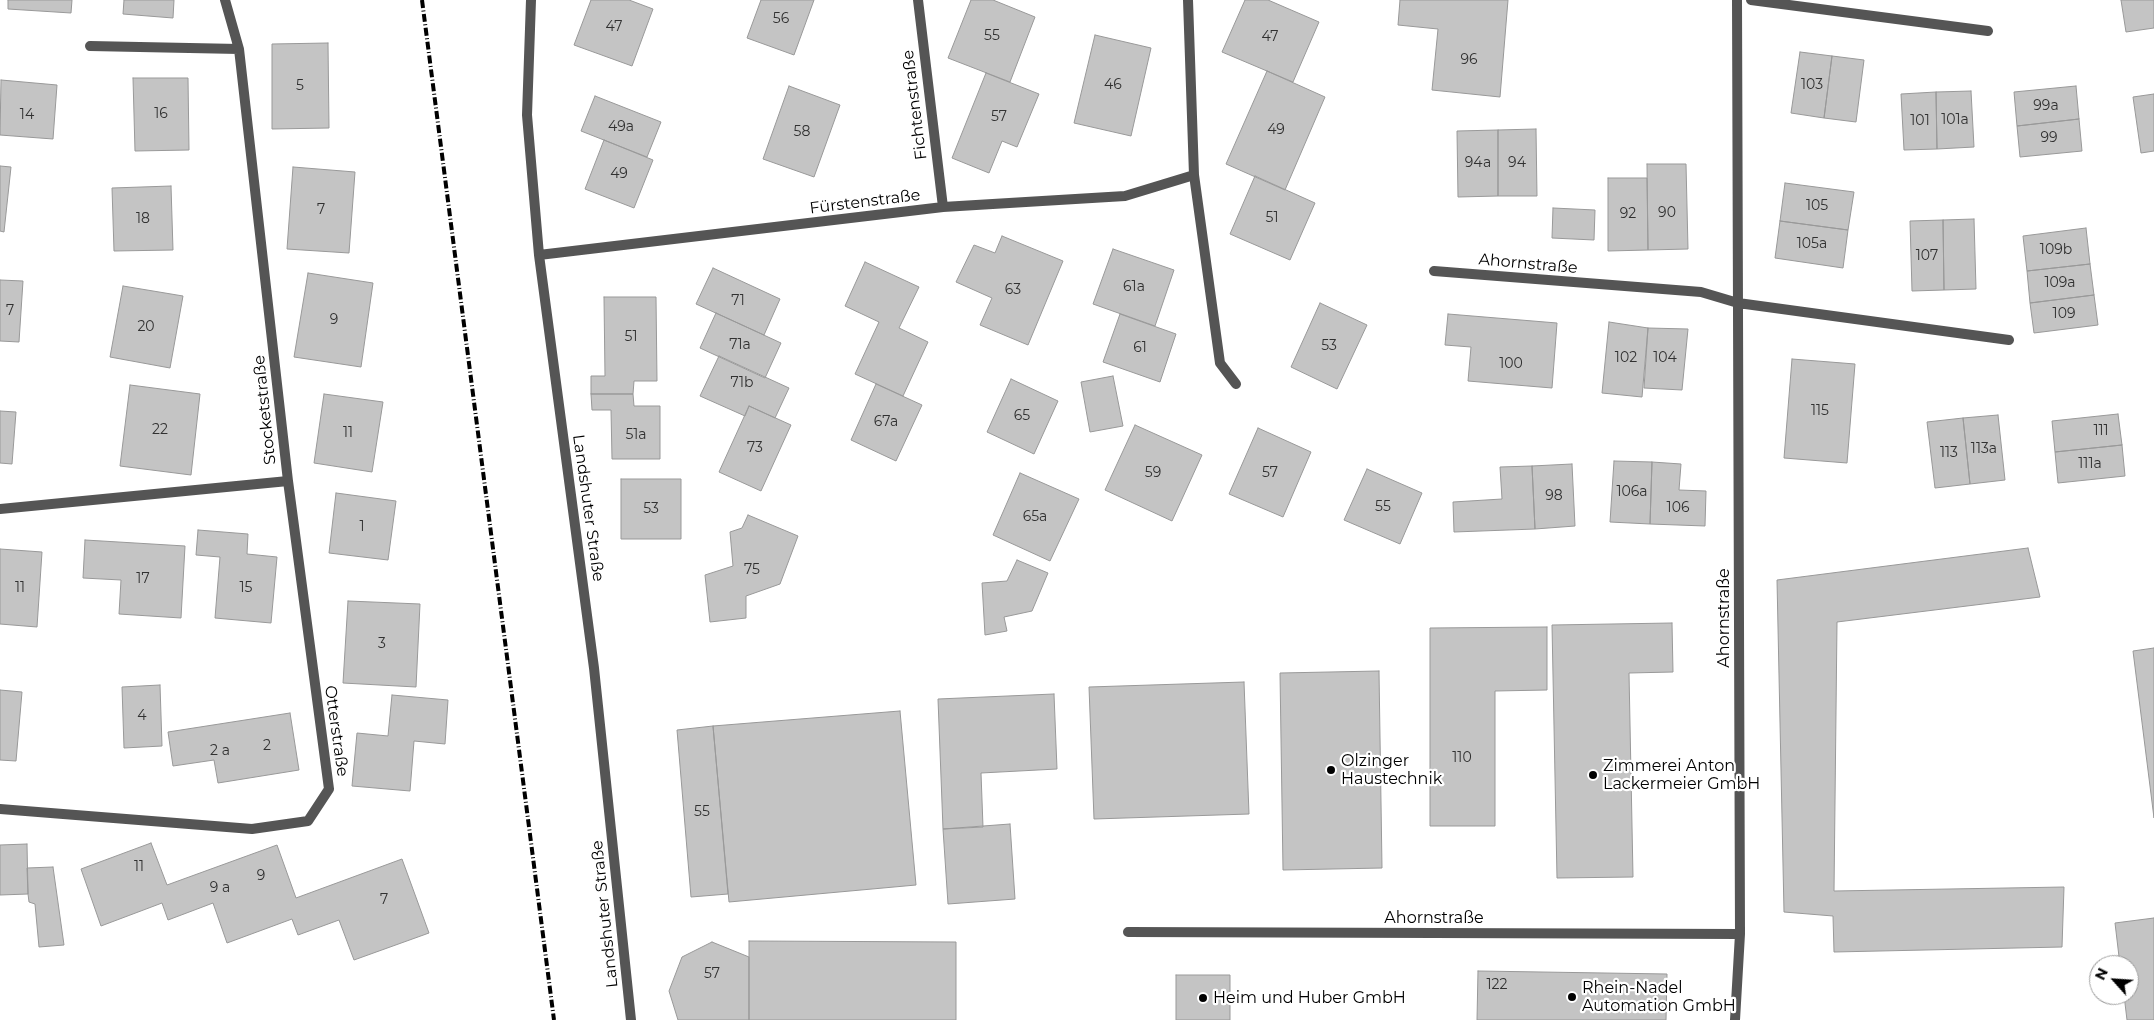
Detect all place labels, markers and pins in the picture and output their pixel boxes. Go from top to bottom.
place label: Olzinger Haustechnik [1341,751,1442,789]
place label: Zimmerei Anton Lackermeier GmbH [1603,756,1760,794]
marker: Olzinger Haustechnik [1325,764,1337,776]
marker: Zimmerei Anton Lackermeier GmbH [1587,769,1599,781]
place label: Rhein-Nadel Automation GmbH [1582,978,1736,1016]
place label: Heim und Huber GmbH [1213,988,1406,1008]
marker: Rhein-Nadel Automation GmbH [1566,991,1578,1003]
marker: Heim und Huber GmbH [1197,992,1209,1004]

